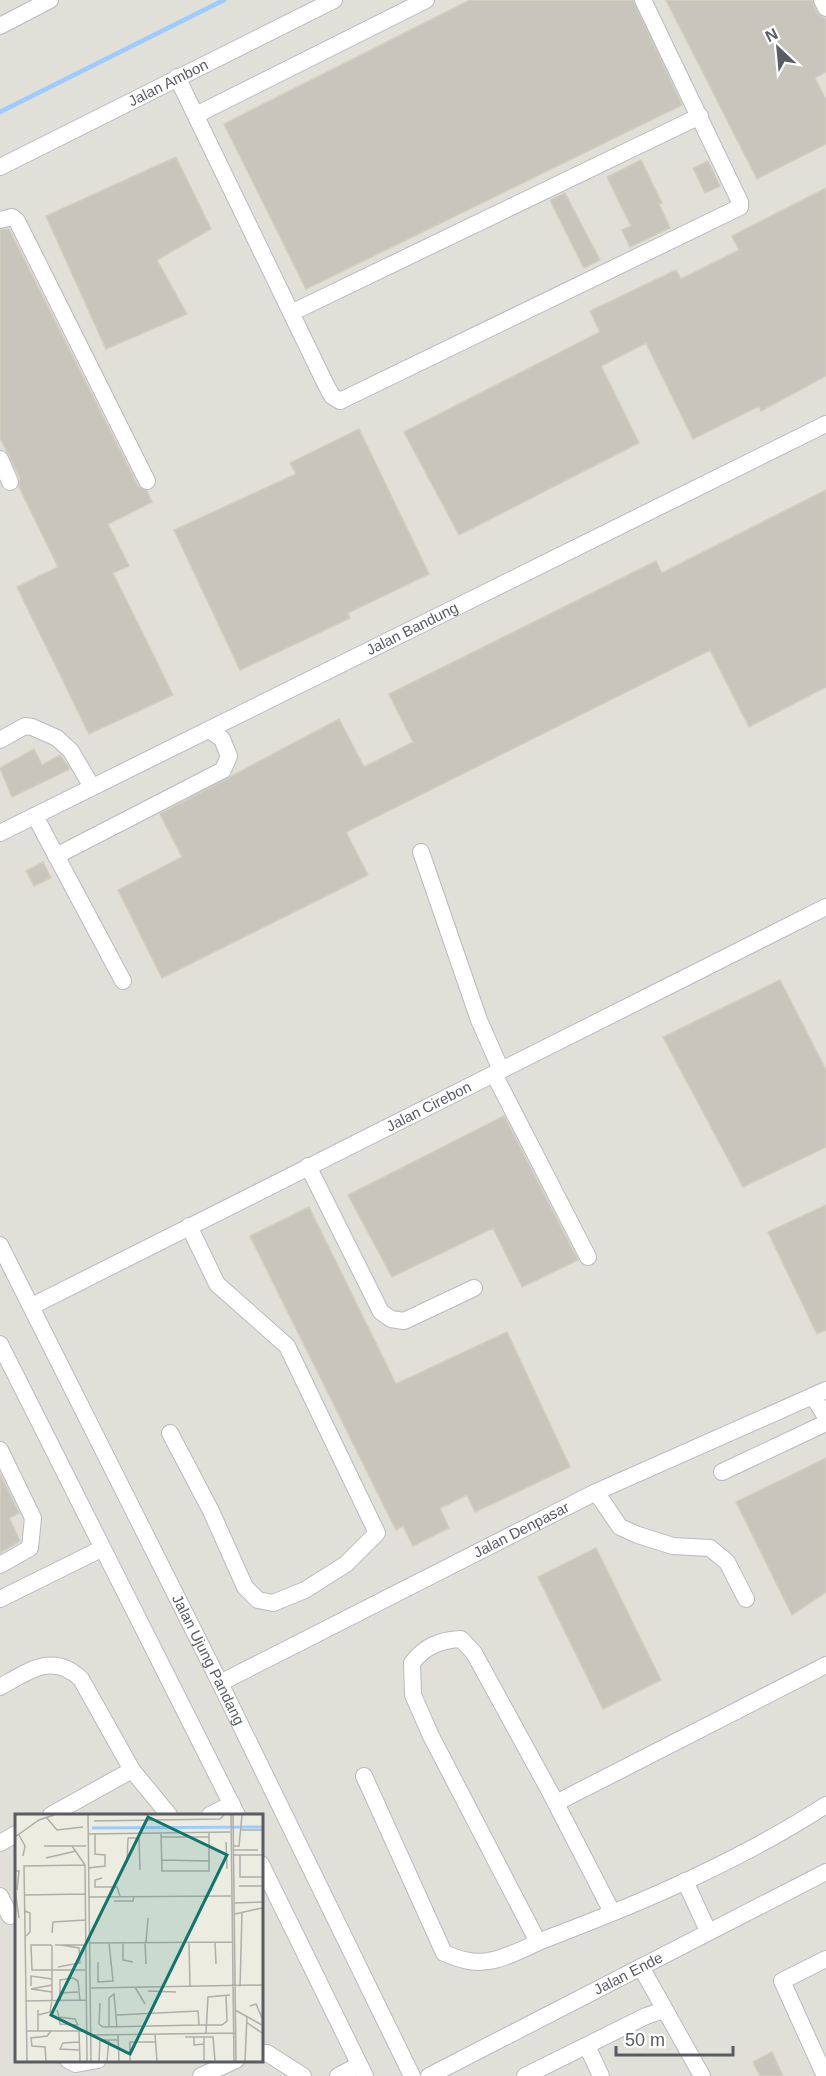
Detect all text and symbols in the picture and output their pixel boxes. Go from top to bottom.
north arrow [748,18,808,78]
text: N [763,25,781,45]
street label: Jalan Ambon [125,55,211,109]
street label: Jalan Bandung [363,599,461,658]
street label: Jalan Cirebon [383,1078,474,1135]
street label: Jalan Denpasar [470,1498,572,1561]
street label: Jalan Ujung Pandang [169,1591,248,1727]
inset map [15,1814,262,2061]
street label: Jalan Ende [591,1948,665,1998]
scale bar [616,2019,733,2057]
text: 50 m [625,2030,665,2050]

